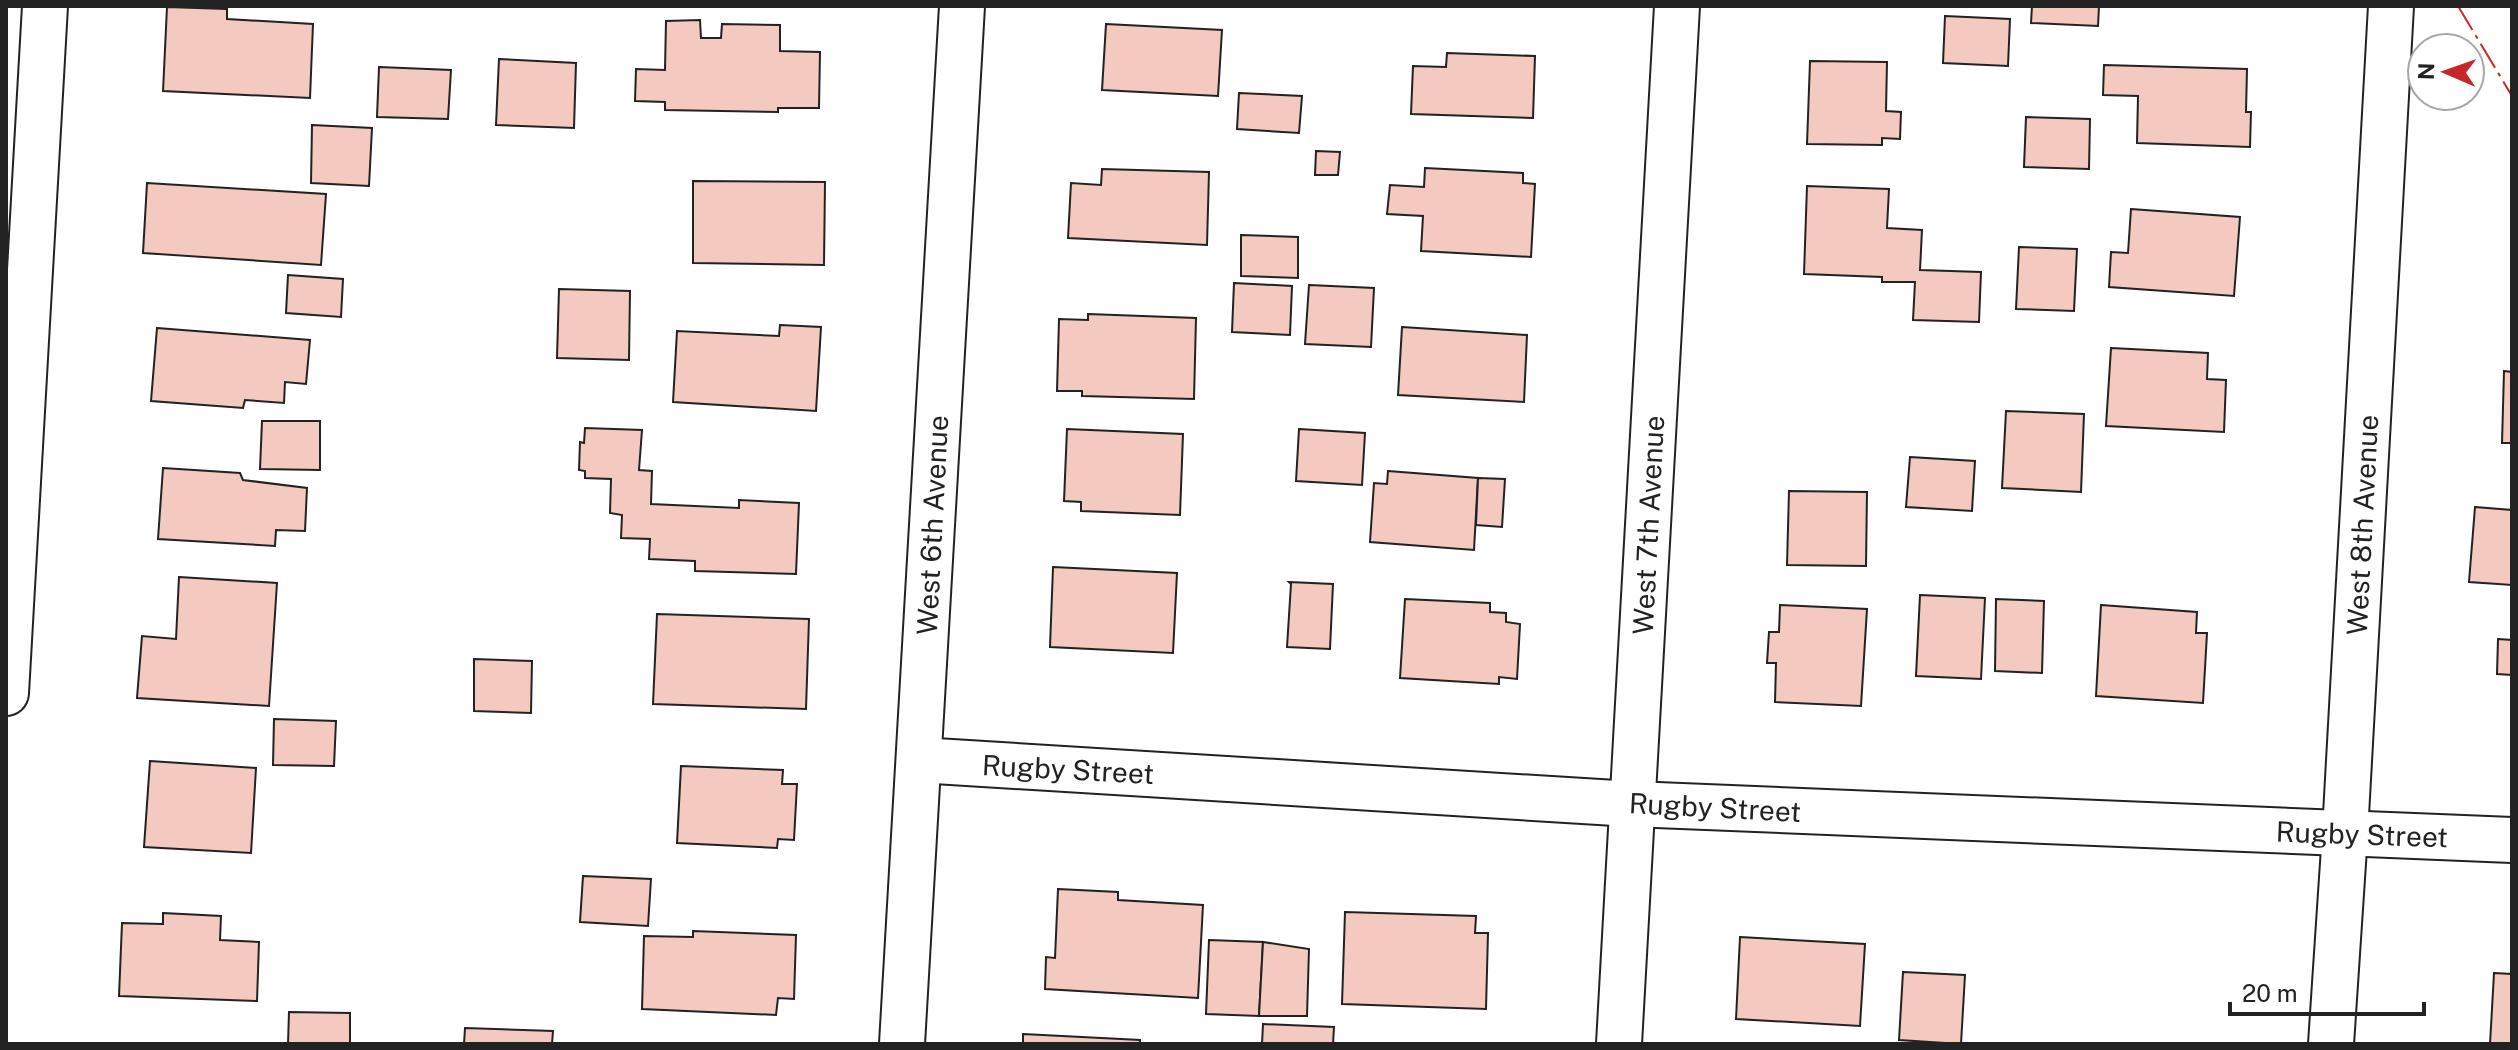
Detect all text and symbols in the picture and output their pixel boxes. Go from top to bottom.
north arrow [2406,32,2486,112]
text: N [2413,62,2439,80]
street label: West 6th Avenue [910,414,954,636]
street label: West 8th Avenue [2340,414,2384,636]
street label: West 7th Avenue [1626,415,1670,635]
street label: Rugby Street [981,748,1155,790]
street label: Rugby Street [1628,786,1802,828]
street label: Rugby Street [2275,815,2449,853]
scale bar [2230,966,2424,1016]
text: 20 m [2242,979,2298,1007]

